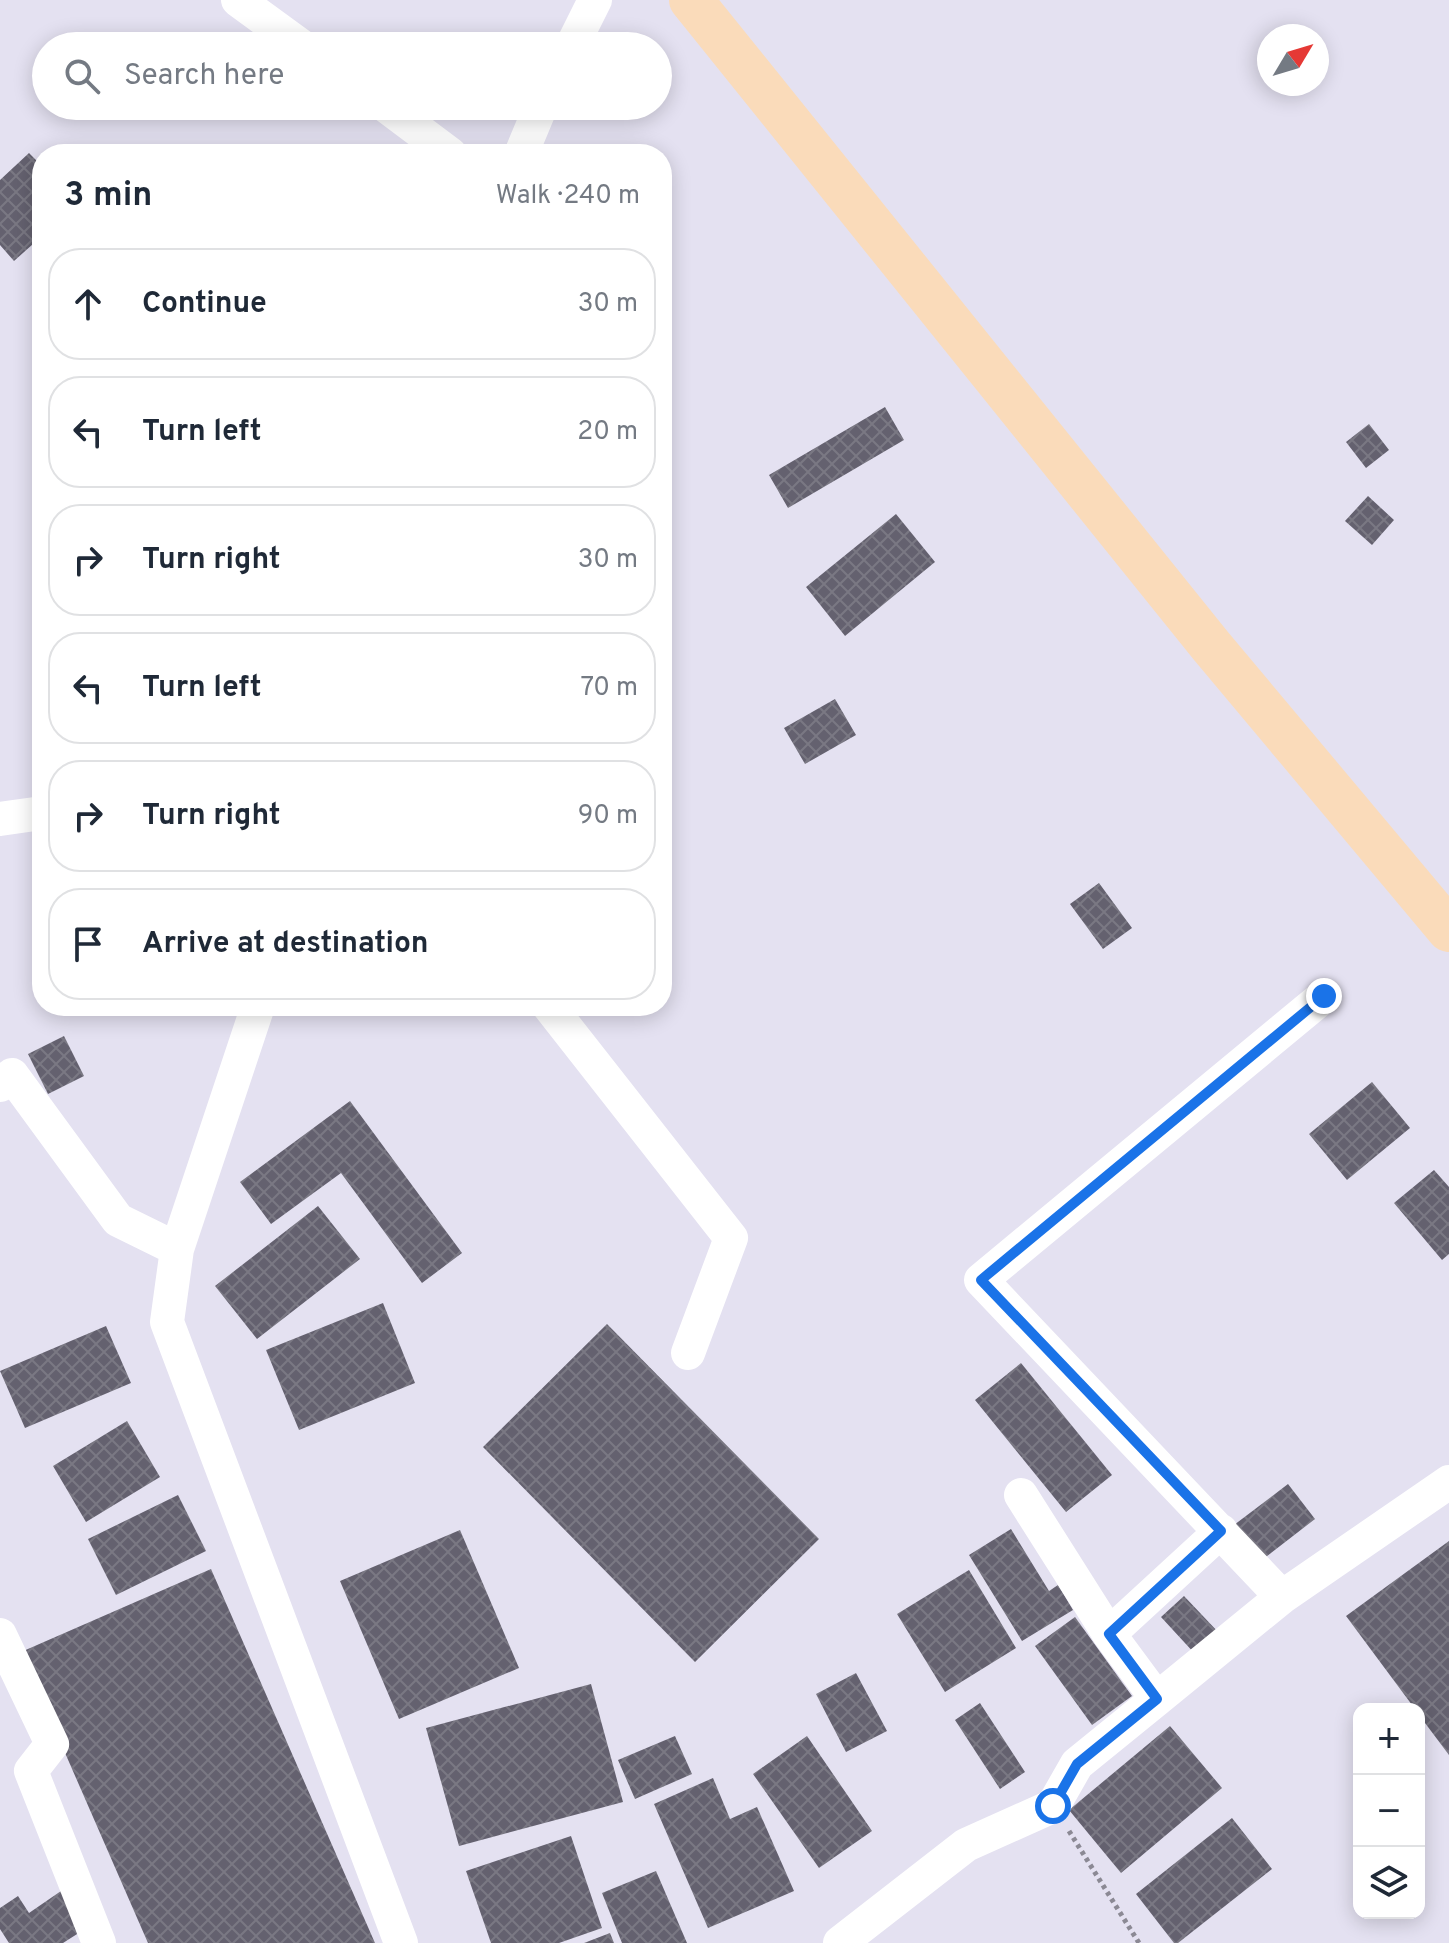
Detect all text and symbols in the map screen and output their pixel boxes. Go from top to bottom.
north arrow [1257,24,1329,96]
search box [32,32,672,120]
icon: search [60,54,104,98]
text: Search here [124,58,284,95]
text: 3 min [64,175,152,218]
text: Walk · 240 m [496,180,640,213]
icon: ahead [66,282,110,326]
text: Continue [142,286,267,323]
text: 30 m [578,288,638,321]
icon: left [66,410,110,454]
text: Turn left [142,414,262,451]
text: 20 m [577,416,638,449]
icon: right [66,538,110,582]
text: Turn right [142,542,280,579]
text: 30 m [578,544,638,577]
icon: left [66,666,110,710]
text: Turn left [142,670,262,707]
text: 70 m [580,672,638,705]
icon: right [66,794,110,838]
text: Turn right [142,798,280,835]
text: 90 m [578,800,638,833]
icon: arrive [66,922,110,966]
text: Arrive at destination [142,926,428,963]
route end [1306,978,1342,1014]
map controls [1353,1703,1425,1919]
button: + [1353,1703,1425,1775]
button: − [1353,1775,1425,1847]
route start [1035,1788,1071,1824]
button: layers [1353,1847,1425,1919]

